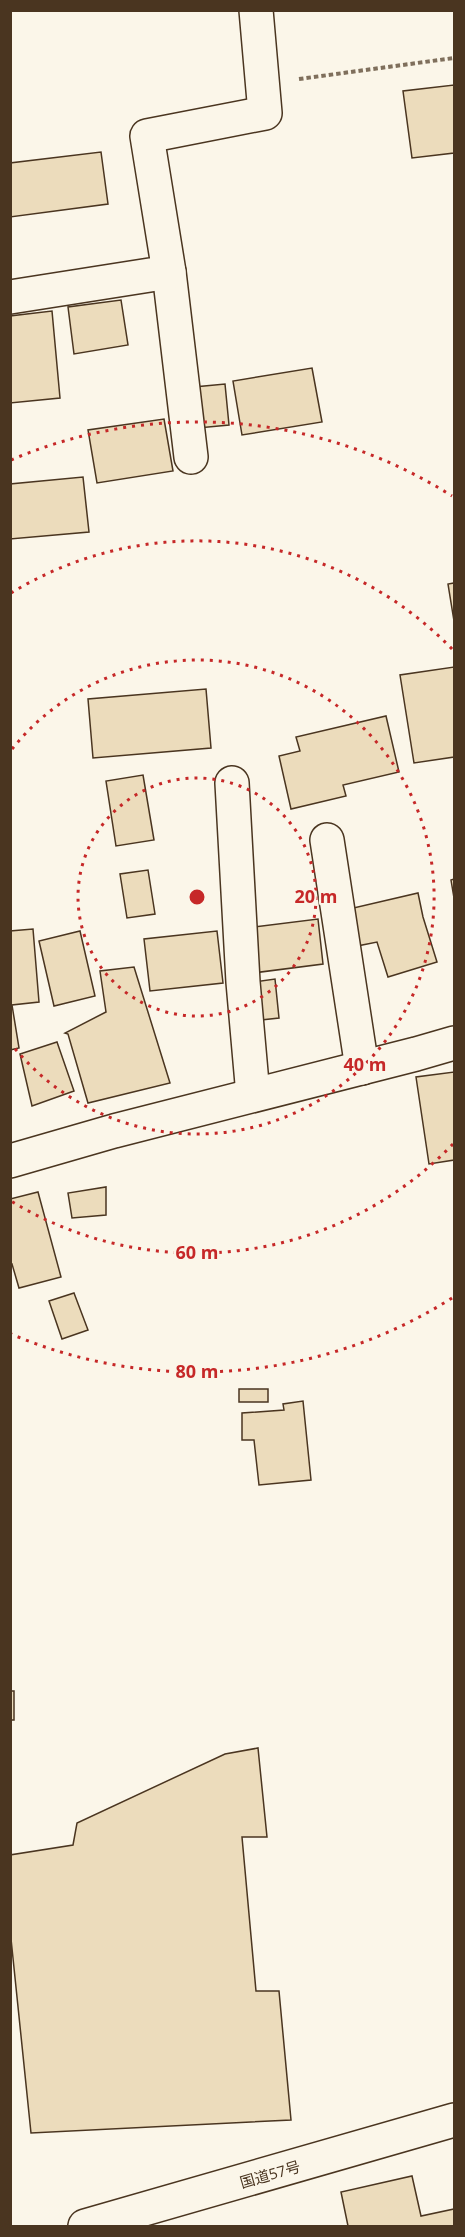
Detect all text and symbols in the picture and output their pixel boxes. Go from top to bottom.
text: 20 m [295,884,337,908]
centre of rings [187,887,207,907]
text: 40 m [344,1052,386,1076]
text: 60 m [176,1240,218,1264]
text: 80 m [176,1359,218,1383]
street label: 国道57号 [237,2156,303,2192]

